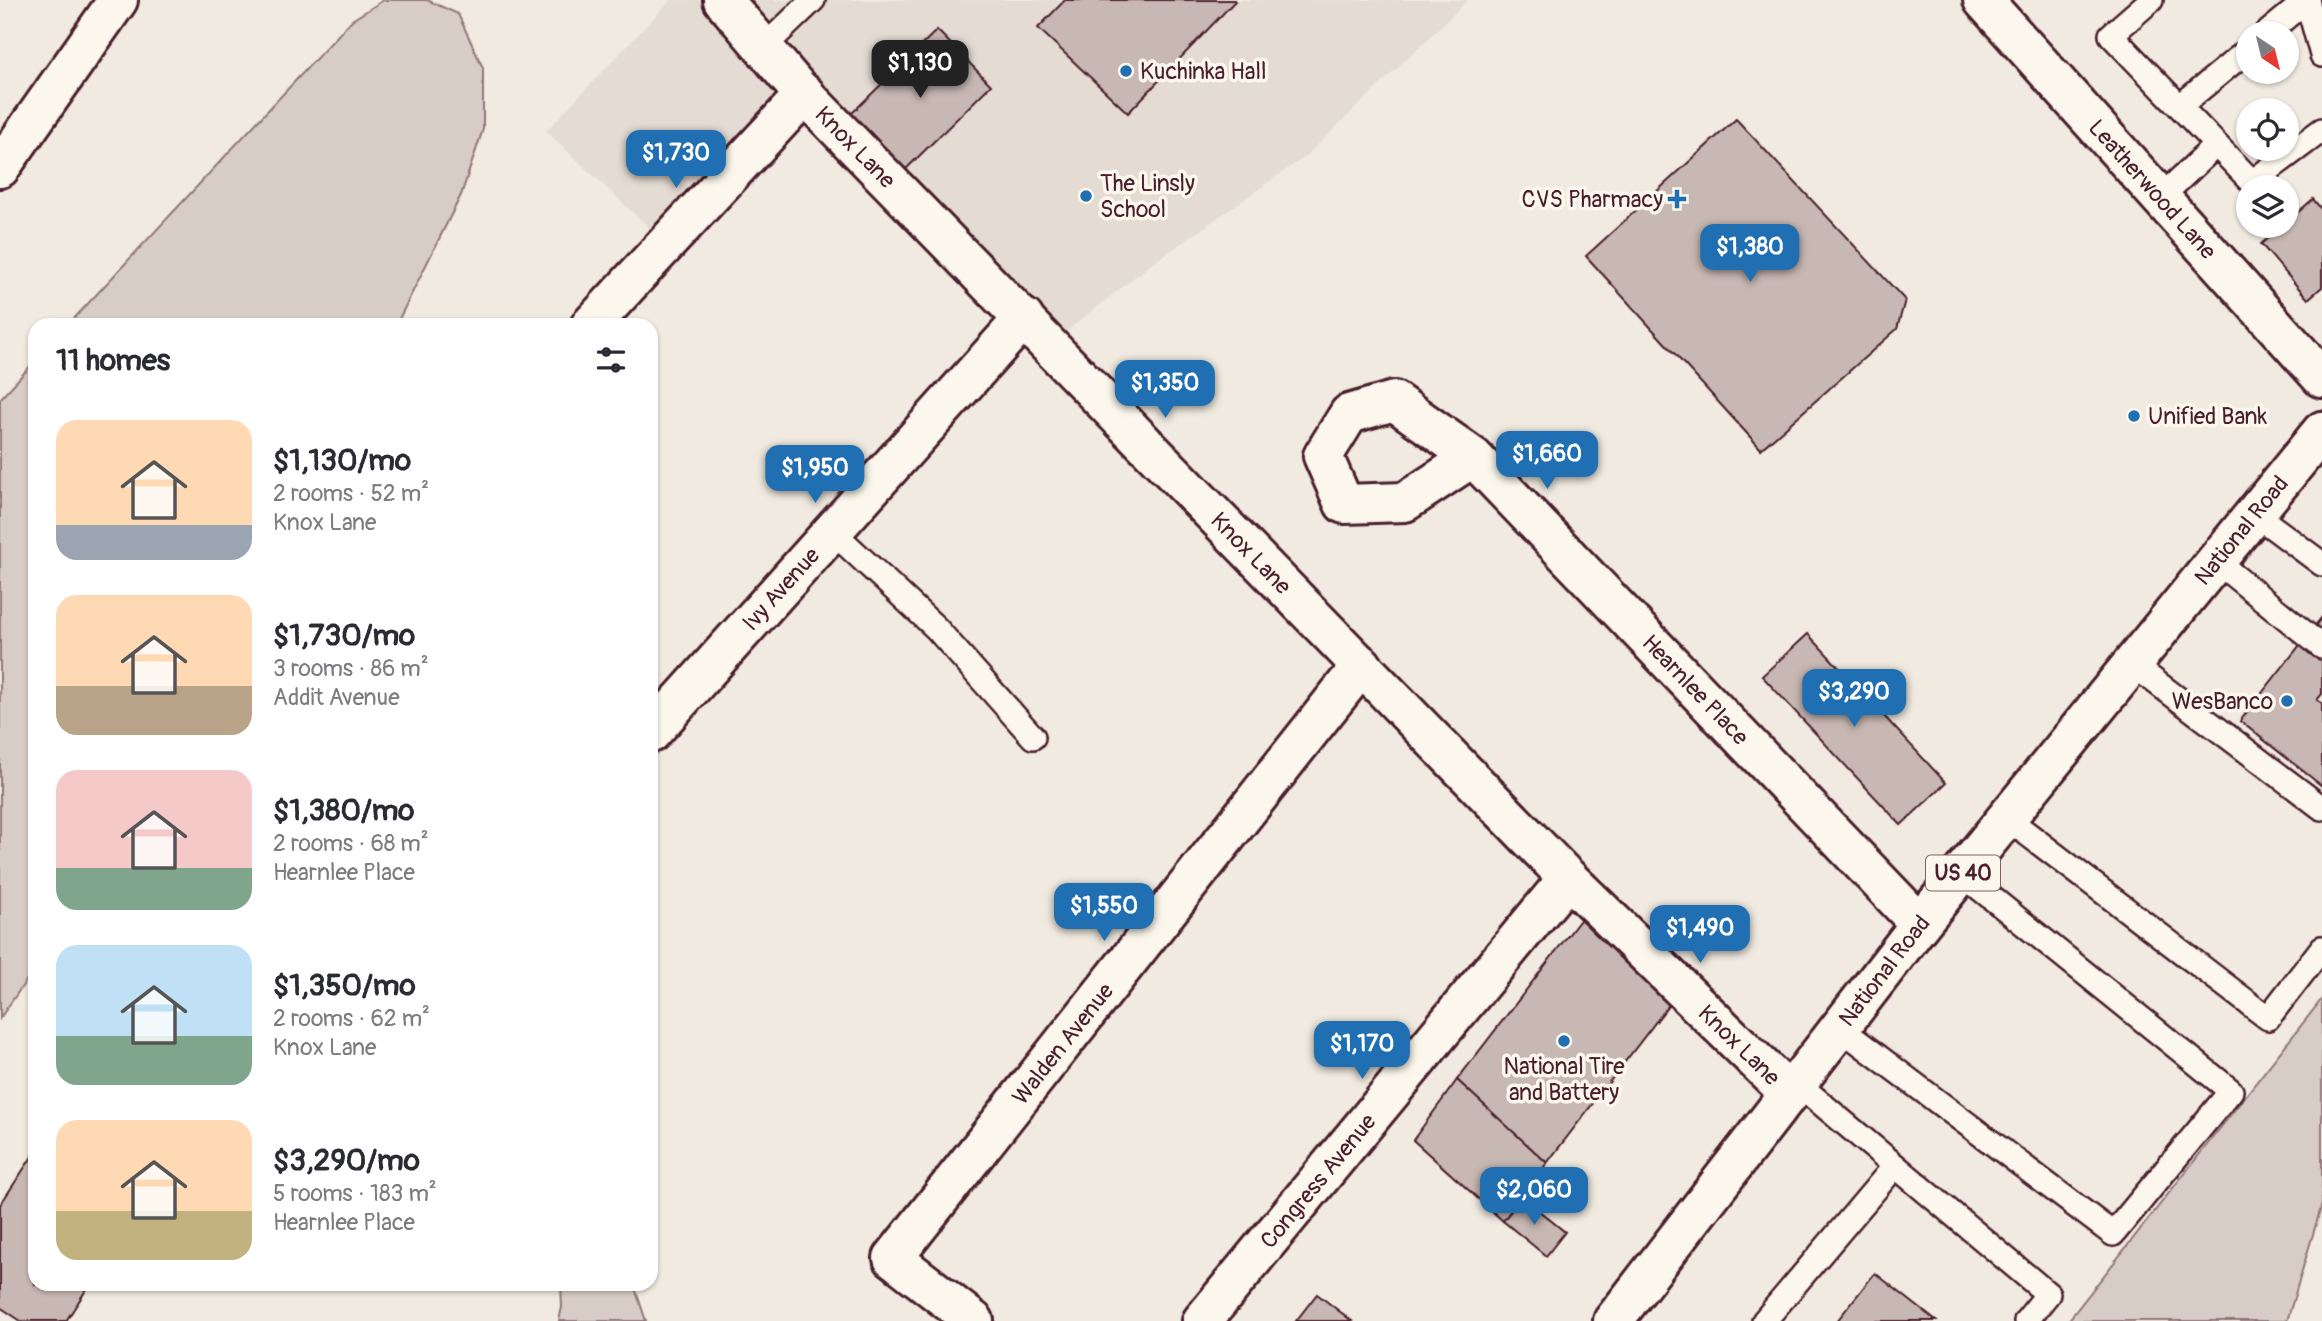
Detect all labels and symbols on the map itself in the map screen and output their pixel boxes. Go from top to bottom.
north arrow [2236,21,2300,84]
pin: $1,130 [863,41,977,100]
place label: Kuchinka Hall [1140,57,1267,86]
marker: Kuchinka Hall [1118,63,1134,79]
street label: Knox Lane [809,100,902,195]
street label: Leatherwood Lane [2082,113,2223,265]
pin: $1,730 [619,130,733,190]
place label: The Linsly School [1100,169,1195,224]
place label: CVS Pharmacy [1522,185,1663,214]
marker: The Linsly School [1078,188,1094,204]
marker: CVS Pharmacy [1669,191,1685,207]
pin: $1,380 [1693,224,1807,284]
pin: $1,350 [1108,360,1222,420]
place label: Unified Bank [2148,402,2267,431]
marker: Unified Bank [2126,408,2142,424]
pin: $1,660 [1490,432,1604,491]
pin: $1,950 [758,446,872,505]
street label: National Road [2188,469,2294,591]
street label: Knox Lane [1205,506,1298,601]
street label: Ivy Avenue [736,540,826,637]
street label: Hearnlee Place [1636,628,1756,751]
pin: $3,290 [1797,670,1911,729]
place label: WesBanco [2172,687,2273,716]
marker: WesBanco [2279,693,2295,709]
road number: US 40 [1926,856,2000,890]
pin: $1,550 [1047,884,1161,943]
pin: $1,490 [1643,906,1757,965]
street label: National Road [1832,909,1936,1032]
street label: Walden Avenue [1006,976,1120,1110]
street label: Knox Lane [1692,998,1787,1092]
pin: $1,170 [1305,1021,1419,1081]
marker: National Tire and Battery [1556,1033,1572,1049]
place label: National Tire and Battery [1503,1052,1625,1107]
street label: Congress Avenue [1254,1107,1383,1254]
pin: $2,060 [1477,1168,1591,1227]

